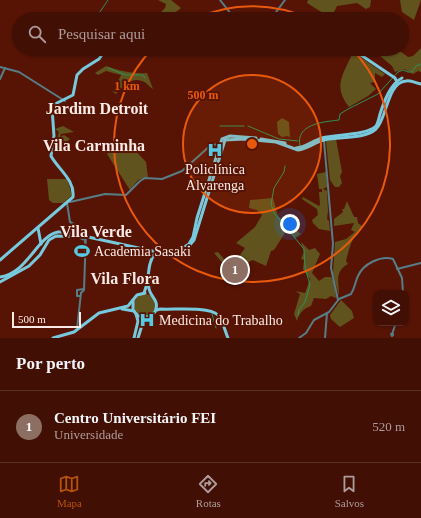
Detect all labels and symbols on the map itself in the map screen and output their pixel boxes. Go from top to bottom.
text: 1 km [114,79,140,93]
text: 500 m [188,88,219,102]
district label: Jardim Detroit [46,100,149,117]
district label: Vila Carminha [43,137,145,154]
centre of rings [245,137,259,151]
hospital icon: Policlínica Alvarenga [206,141,224,159]
place label: Policlínica Alvarenga [185,162,246,193]
your location [280,214,300,234]
district label: Vila Verde [60,223,132,240]
sports icon: Academia Sasaki [73,242,91,260]
place label: Academia Sasaki [94,244,191,259]
pin: 1 [222,255,248,285]
district label: Vila Flora [90,270,160,287]
scale bar [12,310,81,329]
hospital icon: Medicina do Trabalho [138,311,156,329]
place label: Medicina do Trabalho [159,313,283,328]

